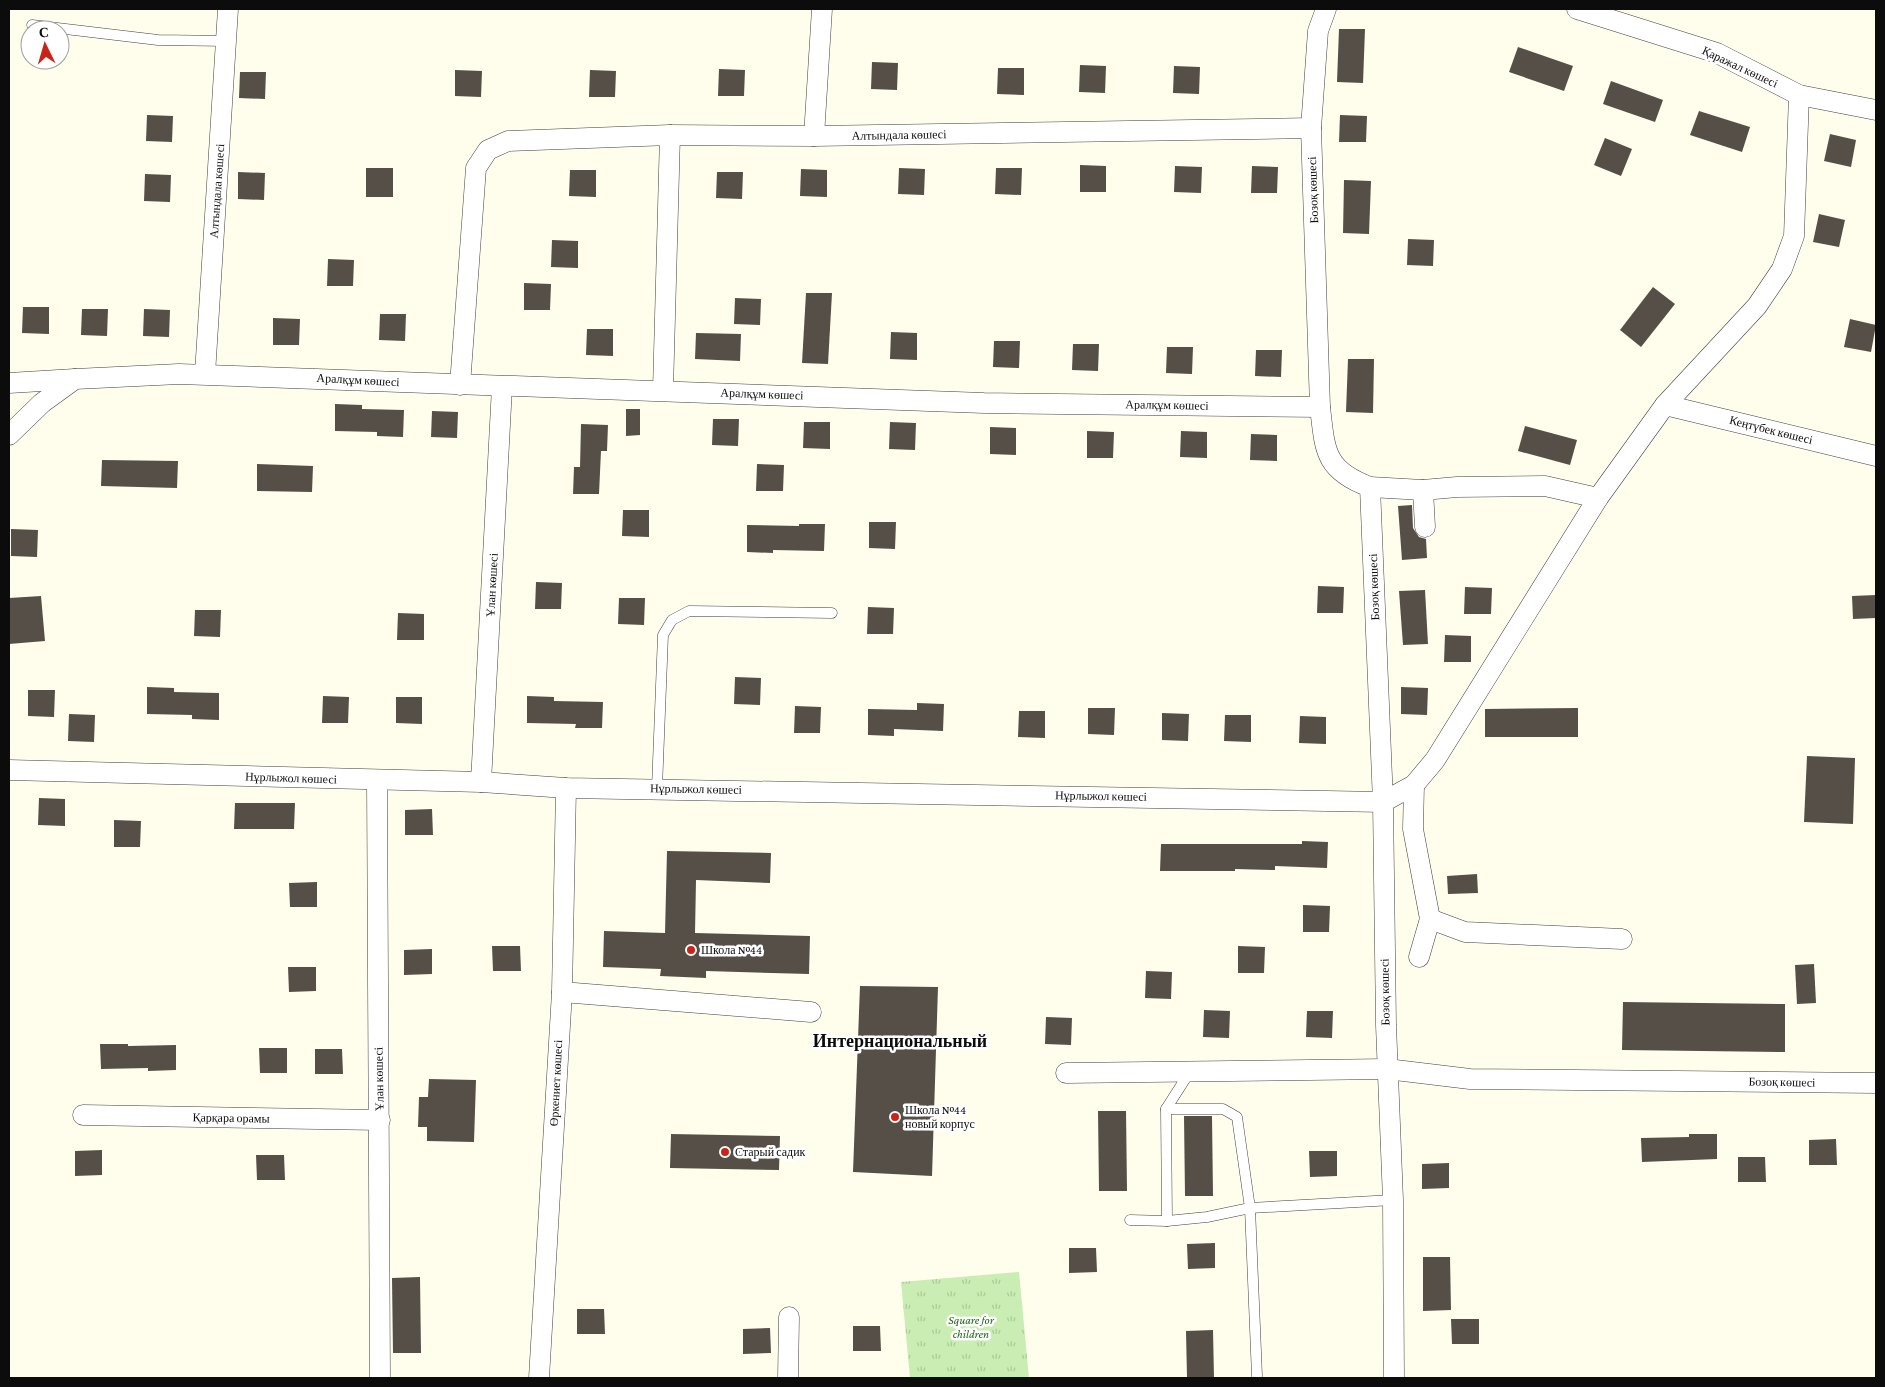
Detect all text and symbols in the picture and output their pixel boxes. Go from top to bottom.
north arrow [20,20,70,70]
text: С [38,24,50,40]
street label: Қаражал көшесі [1700,43,1781,91]
street label: Алтындала көшесі [851,127,947,143]
street label: Алтындала көшесі [207,143,227,239]
street label: Бозоқ көшесі [1305,156,1321,224]
street label: Аралқұм көшесі [316,371,401,389]
street label: Аралқұм көшесі [720,386,804,402]
street label: Аралқұм көшесі [1125,397,1209,413]
street label: Кеңтүбек көшесі [1728,413,1815,447]
street label: Ұлан көшесі [483,552,501,617]
street label: Бозоқ көшесі [1366,553,1382,621]
street label: Нұрлыжол көшесі [245,769,338,787]
street label: Нұрлыжол көшесі [650,781,743,797]
street label: Нұрлыжол көшесі [1055,788,1148,804]
place label: Школа №44 [701,943,762,957]
marker: Школа №44 [685,944,697,956]
street label: Бозоқ көшесі [1377,958,1393,1026]
district label: Интернациональный [813,1031,987,1051]
street label: Өркениет көшесі [547,1039,565,1127]
street label: Ұлан көшесі [371,1046,387,1111]
street label: Бозоқ көшесі [1748,1074,1816,1090]
place label: Школа №44 новый корпус [905,1103,975,1131]
street label: Қарқара орамы [192,1110,270,1126]
marker: Школа №44 новый корпус [889,1111,901,1123]
place label: Старый садик [735,1145,806,1159]
marker: Старый садик [719,1146,731,1158]
park label: Square for children [948,1313,995,1341]

